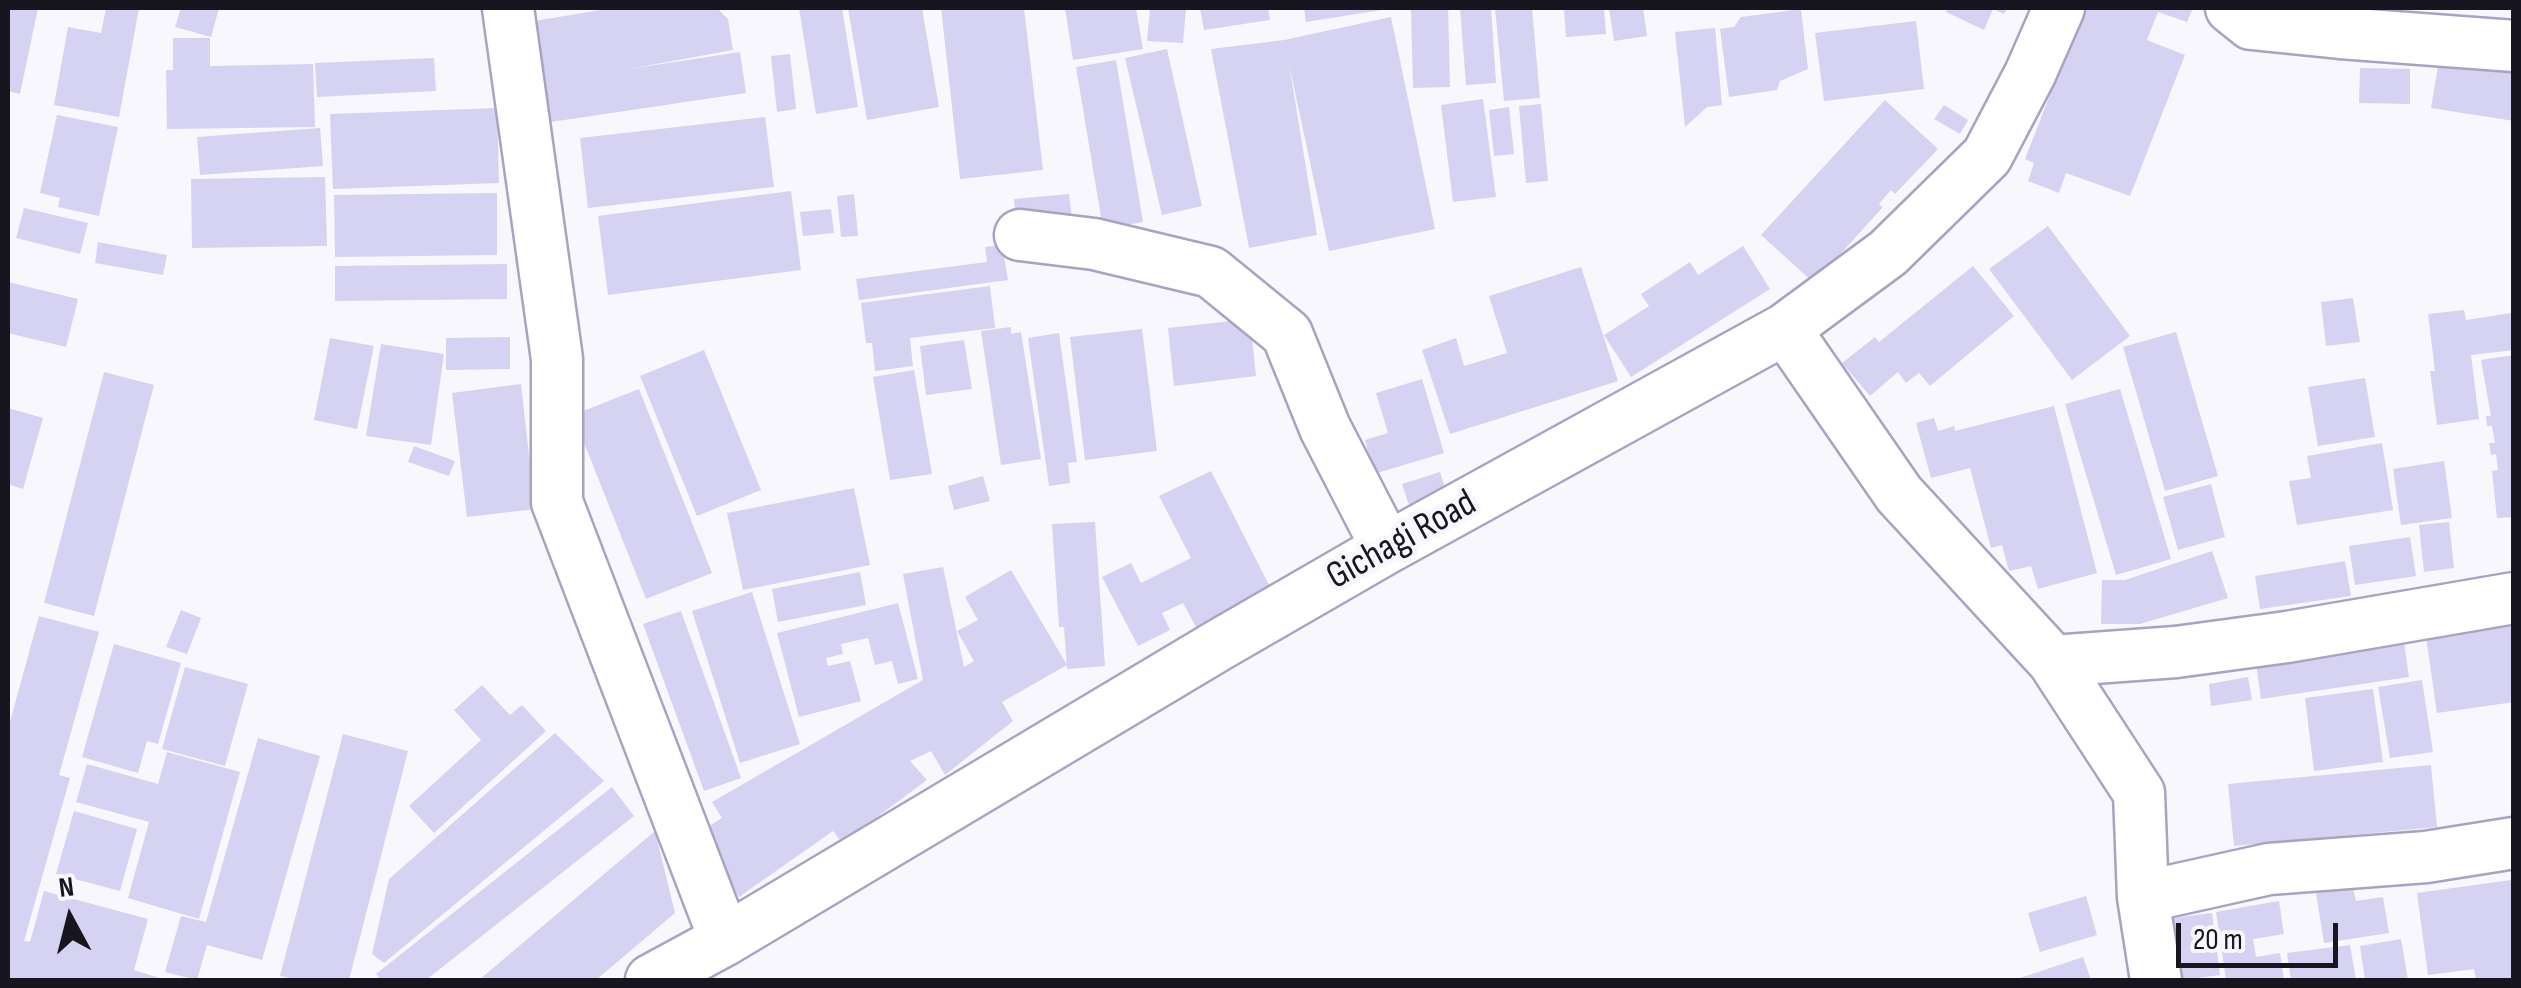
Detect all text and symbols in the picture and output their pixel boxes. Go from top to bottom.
street label: Gichagi Road [1319,481,1485,601]
north arrow [20,868,120,968]
text: N [57,870,76,905]
scale bar [2181,903,2344,965]
text: 20 m [2193,922,2243,958]

